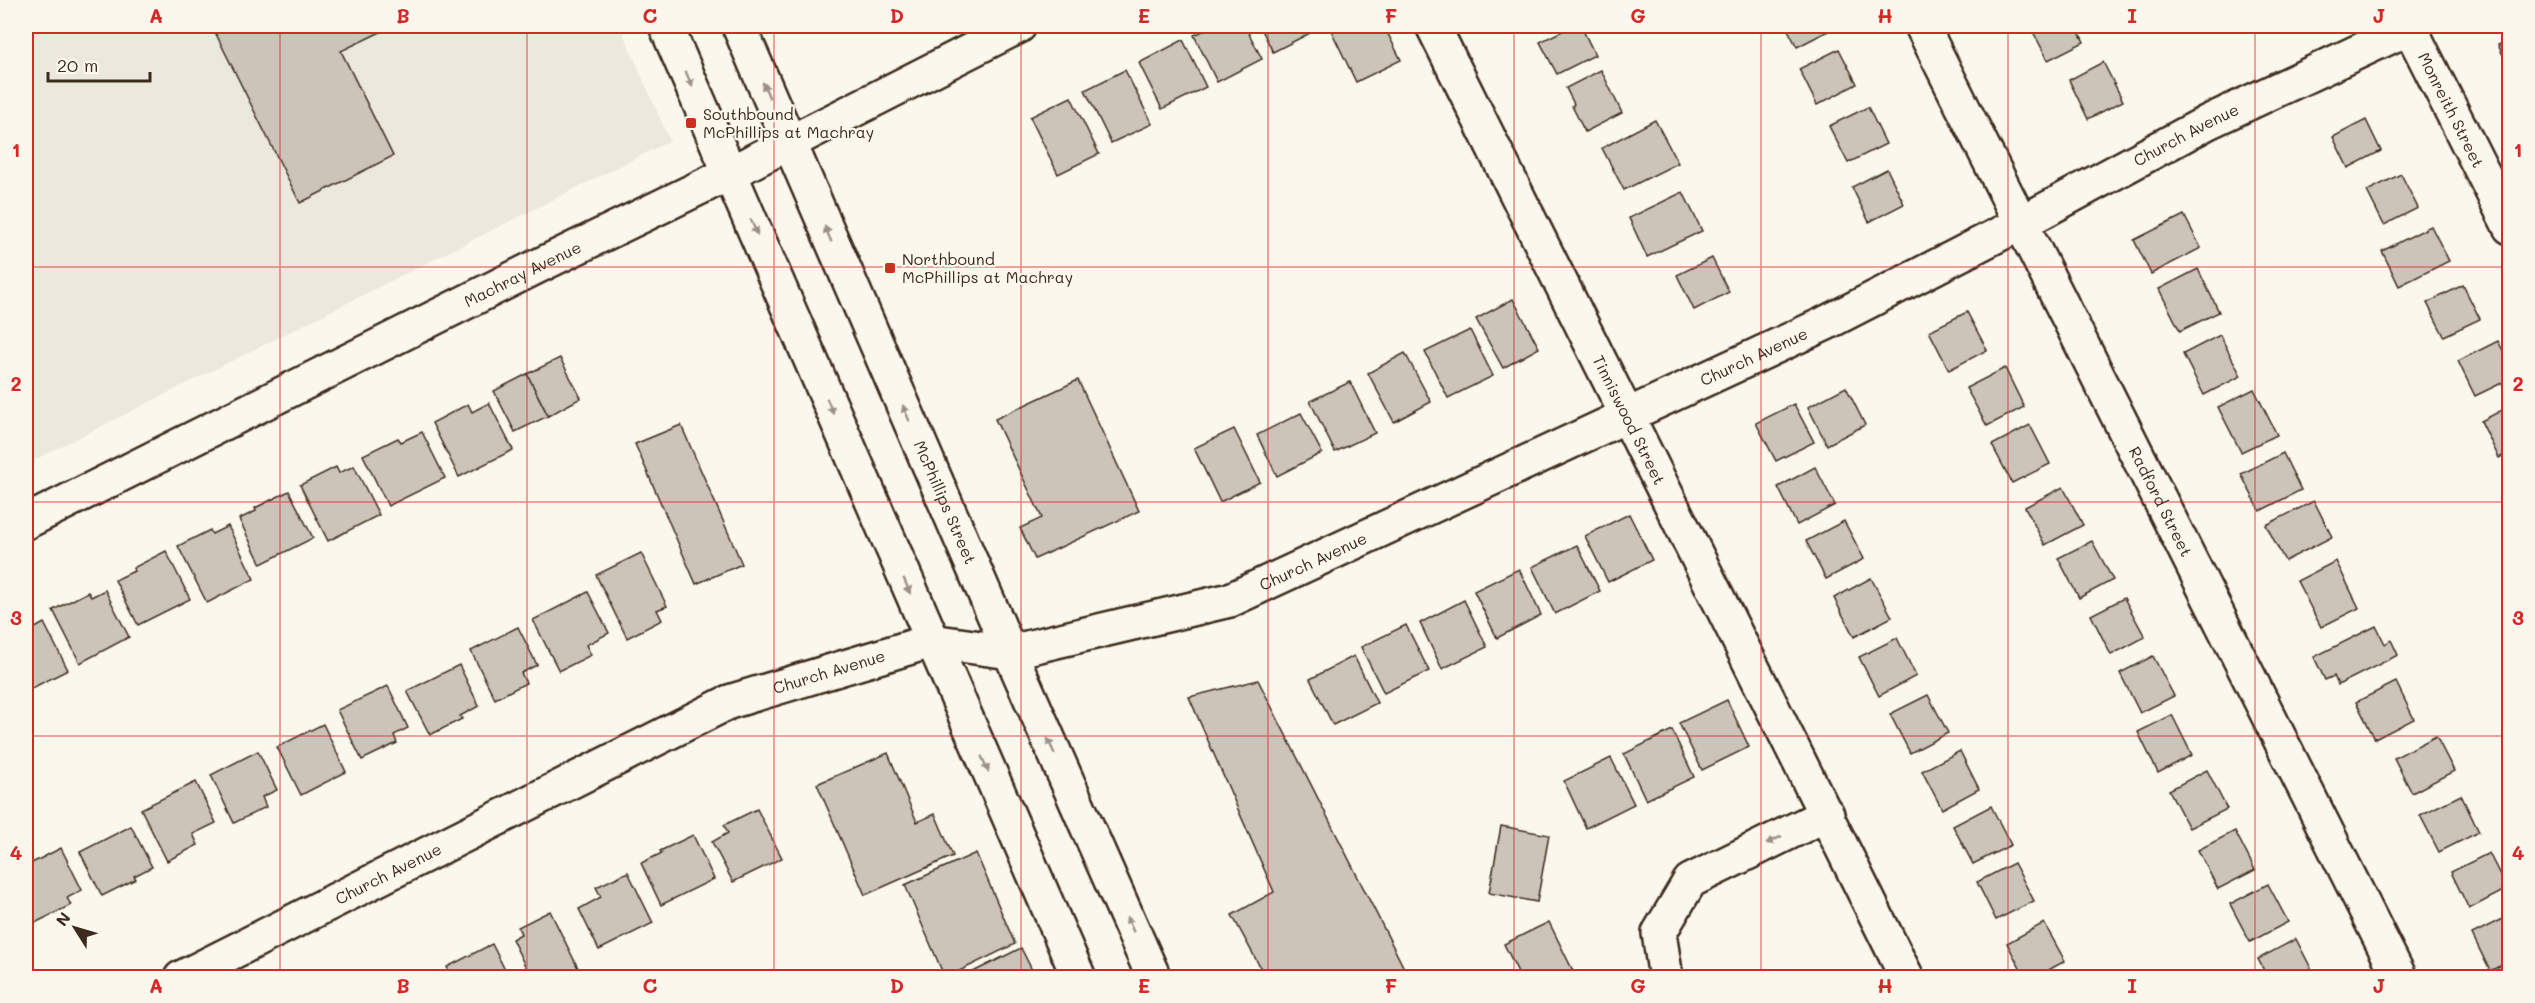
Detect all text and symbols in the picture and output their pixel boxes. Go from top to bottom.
text: A [149,2,163,28]
text: B [396,2,410,28]
text: C [643,2,658,28]
text: D [890,2,904,28]
text: E [1138,2,1150,28]
text: F [1385,2,1398,28]
text: G [1630,2,1646,28]
text: H [1877,2,1893,28]
text: I [2127,2,2137,28]
text: J [2372,2,2386,28]
scale bar [48,45,150,83]
street label: Monreith Street [2414,49,2489,171]
text: 20 m [57,53,98,77]
one-way arrow [685,70,694,88]
one-way arrow [761,81,770,99]
street label: Church Avenue [2129,98,2242,170]
place label: Southbound McPhillips at Machray [703,103,874,142]
marker: Southbound McPhillips at Machray [684,116,698,130]
text: 1 [12,136,20,162]
text: 1 [2514,136,2522,162]
one-way arrow [749,218,759,236]
one-way arrow [823,225,833,243]
street label: Machray Avenue [460,236,584,311]
place label: Northbound McPhillips at Machray [902,248,1073,287]
marker: Northbound McPhillips at Machray [883,261,897,275]
street label: Church Avenue [1696,322,1811,390]
street label: Tinniswood Street [1589,351,1671,488]
text: 2 [10,370,22,396]
text: 2 [2512,370,2524,396]
one-way arrow [825,398,835,416]
one-way arrow [901,404,911,422]
street label: McPhillips Street [910,437,982,567]
street label: Radford Street [2125,443,2198,560]
street label: Church Avenue [1256,527,1370,595]
one-way arrow [902,577,912,595]
text: 3 [10,604,22,630]
text: 3 [2512,604,2524,630]
street label: Church Avenue [770,644,888,698]
one-way arrow [1047,737,1056,754]
one-way arrow [980,756,990,774]
one-way arrow [1766,835,1783,844]
street label: Church Avenue [331,838,445,909]
text: 4 [10,839,23,865]
text: 4 [2512,839,2525,865]
north arrow [45,898,105,958]
text: N [51,907,75,930]
one-way arrow [1125,915,1135,933]
text: A [149,972,163,998]
text: B [396,972,410,998]
text: C [643,972,658,998]
text: D [890,972,904,998]
text: E [1138,972,1150,998]
text: F [1385,972,1398,998]
text: G [1630,972,1646,998]
text: H [1877,972,1893,998]
text: I [2127,972,2137,998]
text: J [2372,972,2386,998]

